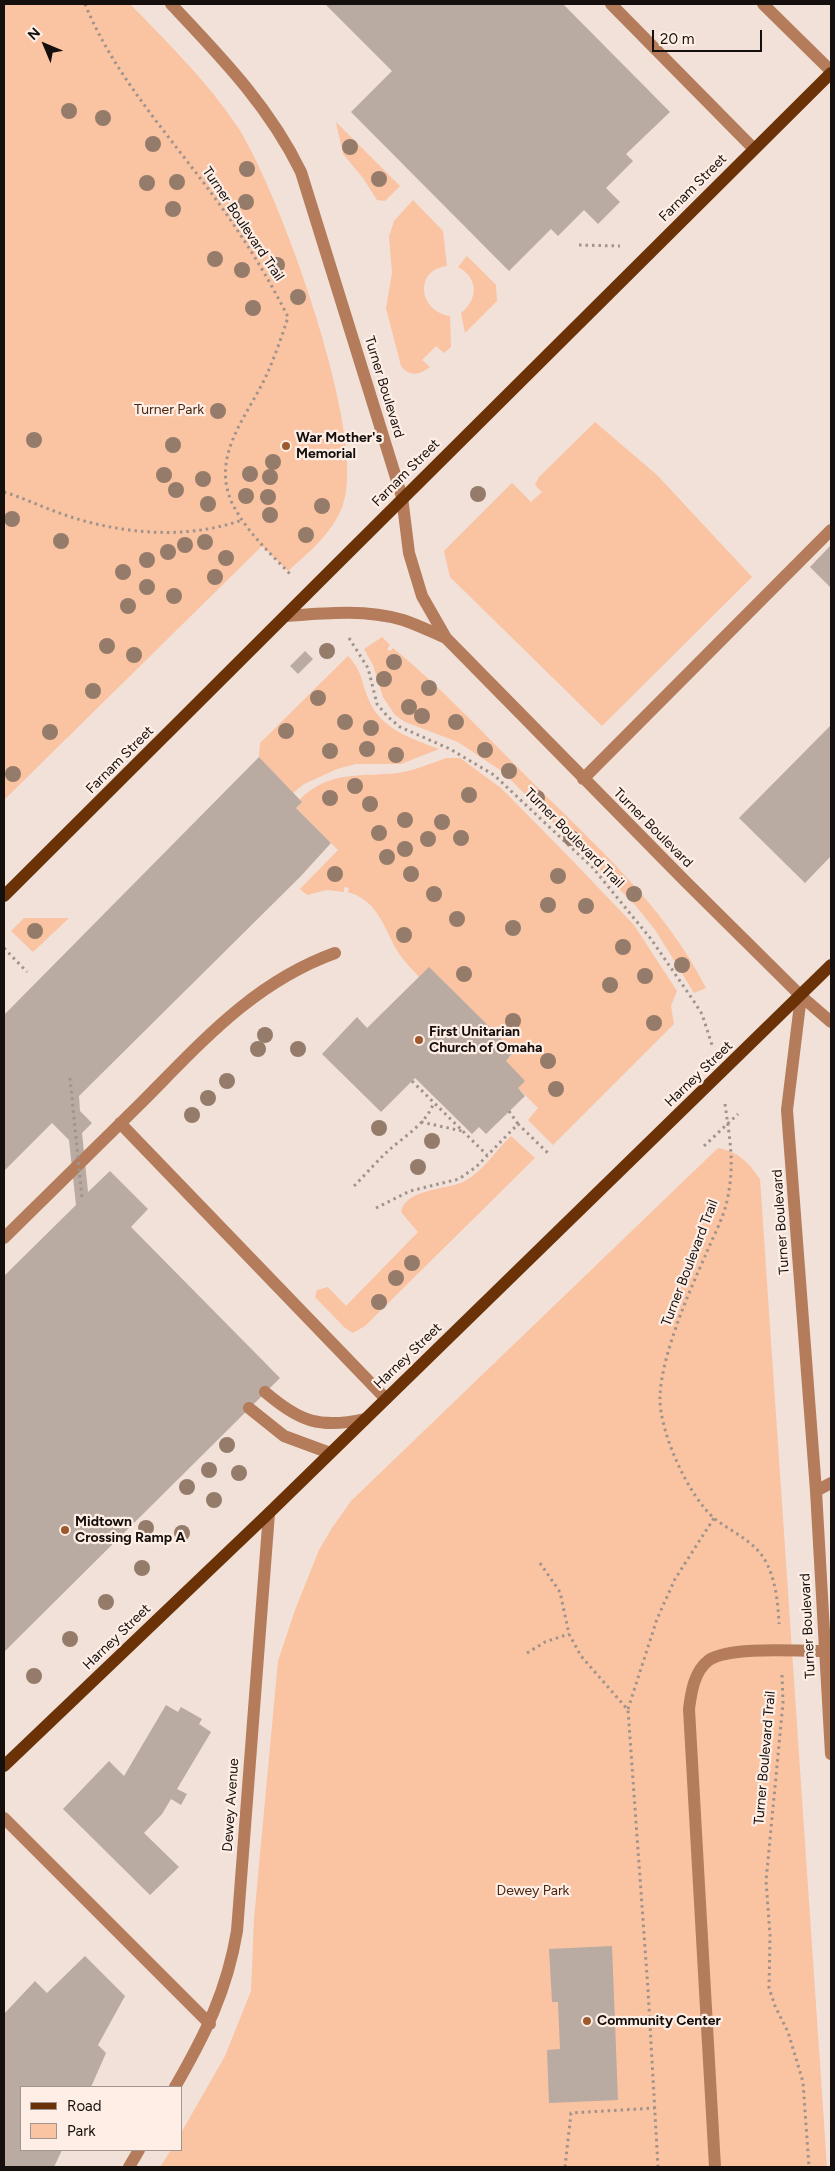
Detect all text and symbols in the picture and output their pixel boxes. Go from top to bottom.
north arrow [20,20,70,70]
scale bar [655,20,765,52]
text: N [24,24,44,44]
text: 20 m [660,30,694,48]
street label: Farnam Street [656,151,730,225]
street label: Turner Boulevard Trail [199,164,287,284]
street label: Turner Boulevard [361,334,407,440]
park label: Turner Park [134,402,204,418]
place label: War Mother's Memorial [296,430,382,462]
street label: Farnam Street [369,436,443,510]
marker: War Mother's Memorial [280,440,292,452]
street label: Farnam Street [83,723,157,797]
street label: Turner Boulevard Trail [521,785,627,891]
street label: Turner Boulevard [610,785,696,871]
place label: First Unitarian Church of Omaha [429,1024,542,1056]
marker: First Unitarian Church of Omaha [413,1034,425,1046]
street label: Harney Street [662,1038,736,1110]
street label: Turner Boulevard [769,1169,793,1275]
street label: Turner Boulevard Trail [658,1197,722,1329]
street label: Harney Street [371,1320,445,1392]
place label: Midtown Crossing Ramp A [75,1514,185,1546]
marker: Midtown Crossing Ramp A [59,1524,71,1536]
street label: Turner Boulevard [797,1573,819,1679]
street label: Harney Street [80,1601,154,1673]
street label: Turner Boulevard Trail [751,1690,779,1826]
street label: Dewey Avenue [219,1758,243,1852]
park label: Dewey Park [497,1883,569,1899]
place label: Community Center [597,2013,721,2029]
marker: Community Center [581,2015,593,2027]
legend [20,2086,182,2151]
text: Road [67,2097,102,2115]
text: Park [67,2122,96,2140]

